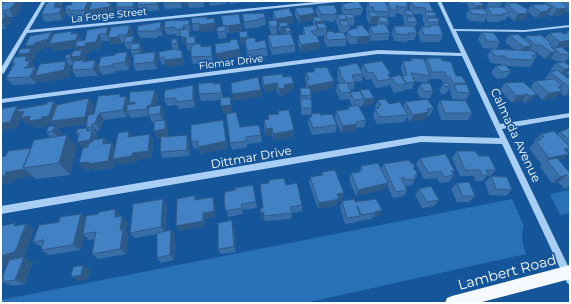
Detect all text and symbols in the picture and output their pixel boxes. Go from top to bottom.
street label: La Forge Street [70,5,148,25]
street label: Flomar Drive [198,52,264,72]
street label: Calmada Avenue [488,86,544,184]
street label: Dittmar Drive [209,143,293,171]
street label: Lambert Road [456,250,558,294]

